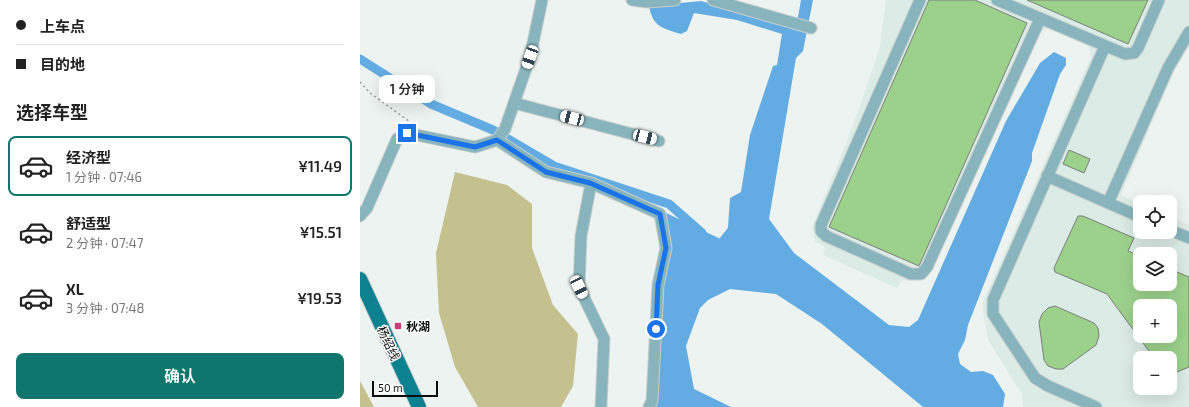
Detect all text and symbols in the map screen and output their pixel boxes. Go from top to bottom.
text: 上车点 [40,17,85,35]
car [520,44,540,70]
text: 目的地 [40,55,85,73]
callout: 1 分钟 [379,75,435,103]
text: 1 分钟 [390,81,424,97]
text: 选择车型 [16,101,88,123]
car [559,109,585,127]
route end [398,124,416,142]
car [632,128,658,146]
icon: car [18,148,54,184]
text: 经济型 [66,148,111,166]
text: ¥11.49 [298,157,342,175]
text: 1 分钟 · 07:46 [66,169,142,185]
map controls [1133,195,1177,395]
button: locate [1133,195,1177,239]
icon: car [18,214,54,250]
text: 舒适型 [66,214,111,232]
text: ¥15.51 [300,223,342,241]
text: 2 分钟 · 07:47 [66,235,143,251]
button: layers [1133,247,1177,291]
car [568,274,590,300]
icon: car [18,280,54,316]
text: XL [66,280,84,298]
text: ¥19.53 [297,289,342,307]
button: + [1133,299,1177,343]
text: 3 分钟 · 07:48 [66,300,144,316]
place label: 秋湖 [406,319,430,333]
route start [647,320,665,338]
marker: 秋湖 [393,321,403,331]
street label: 杨绍线 [375,324,403,362]
button: − [1133,351,1177,395]
button: 确认 [16,353,344,399]
scale bar [372,379,438,398]
text: 50 m [378,381,403,394]

